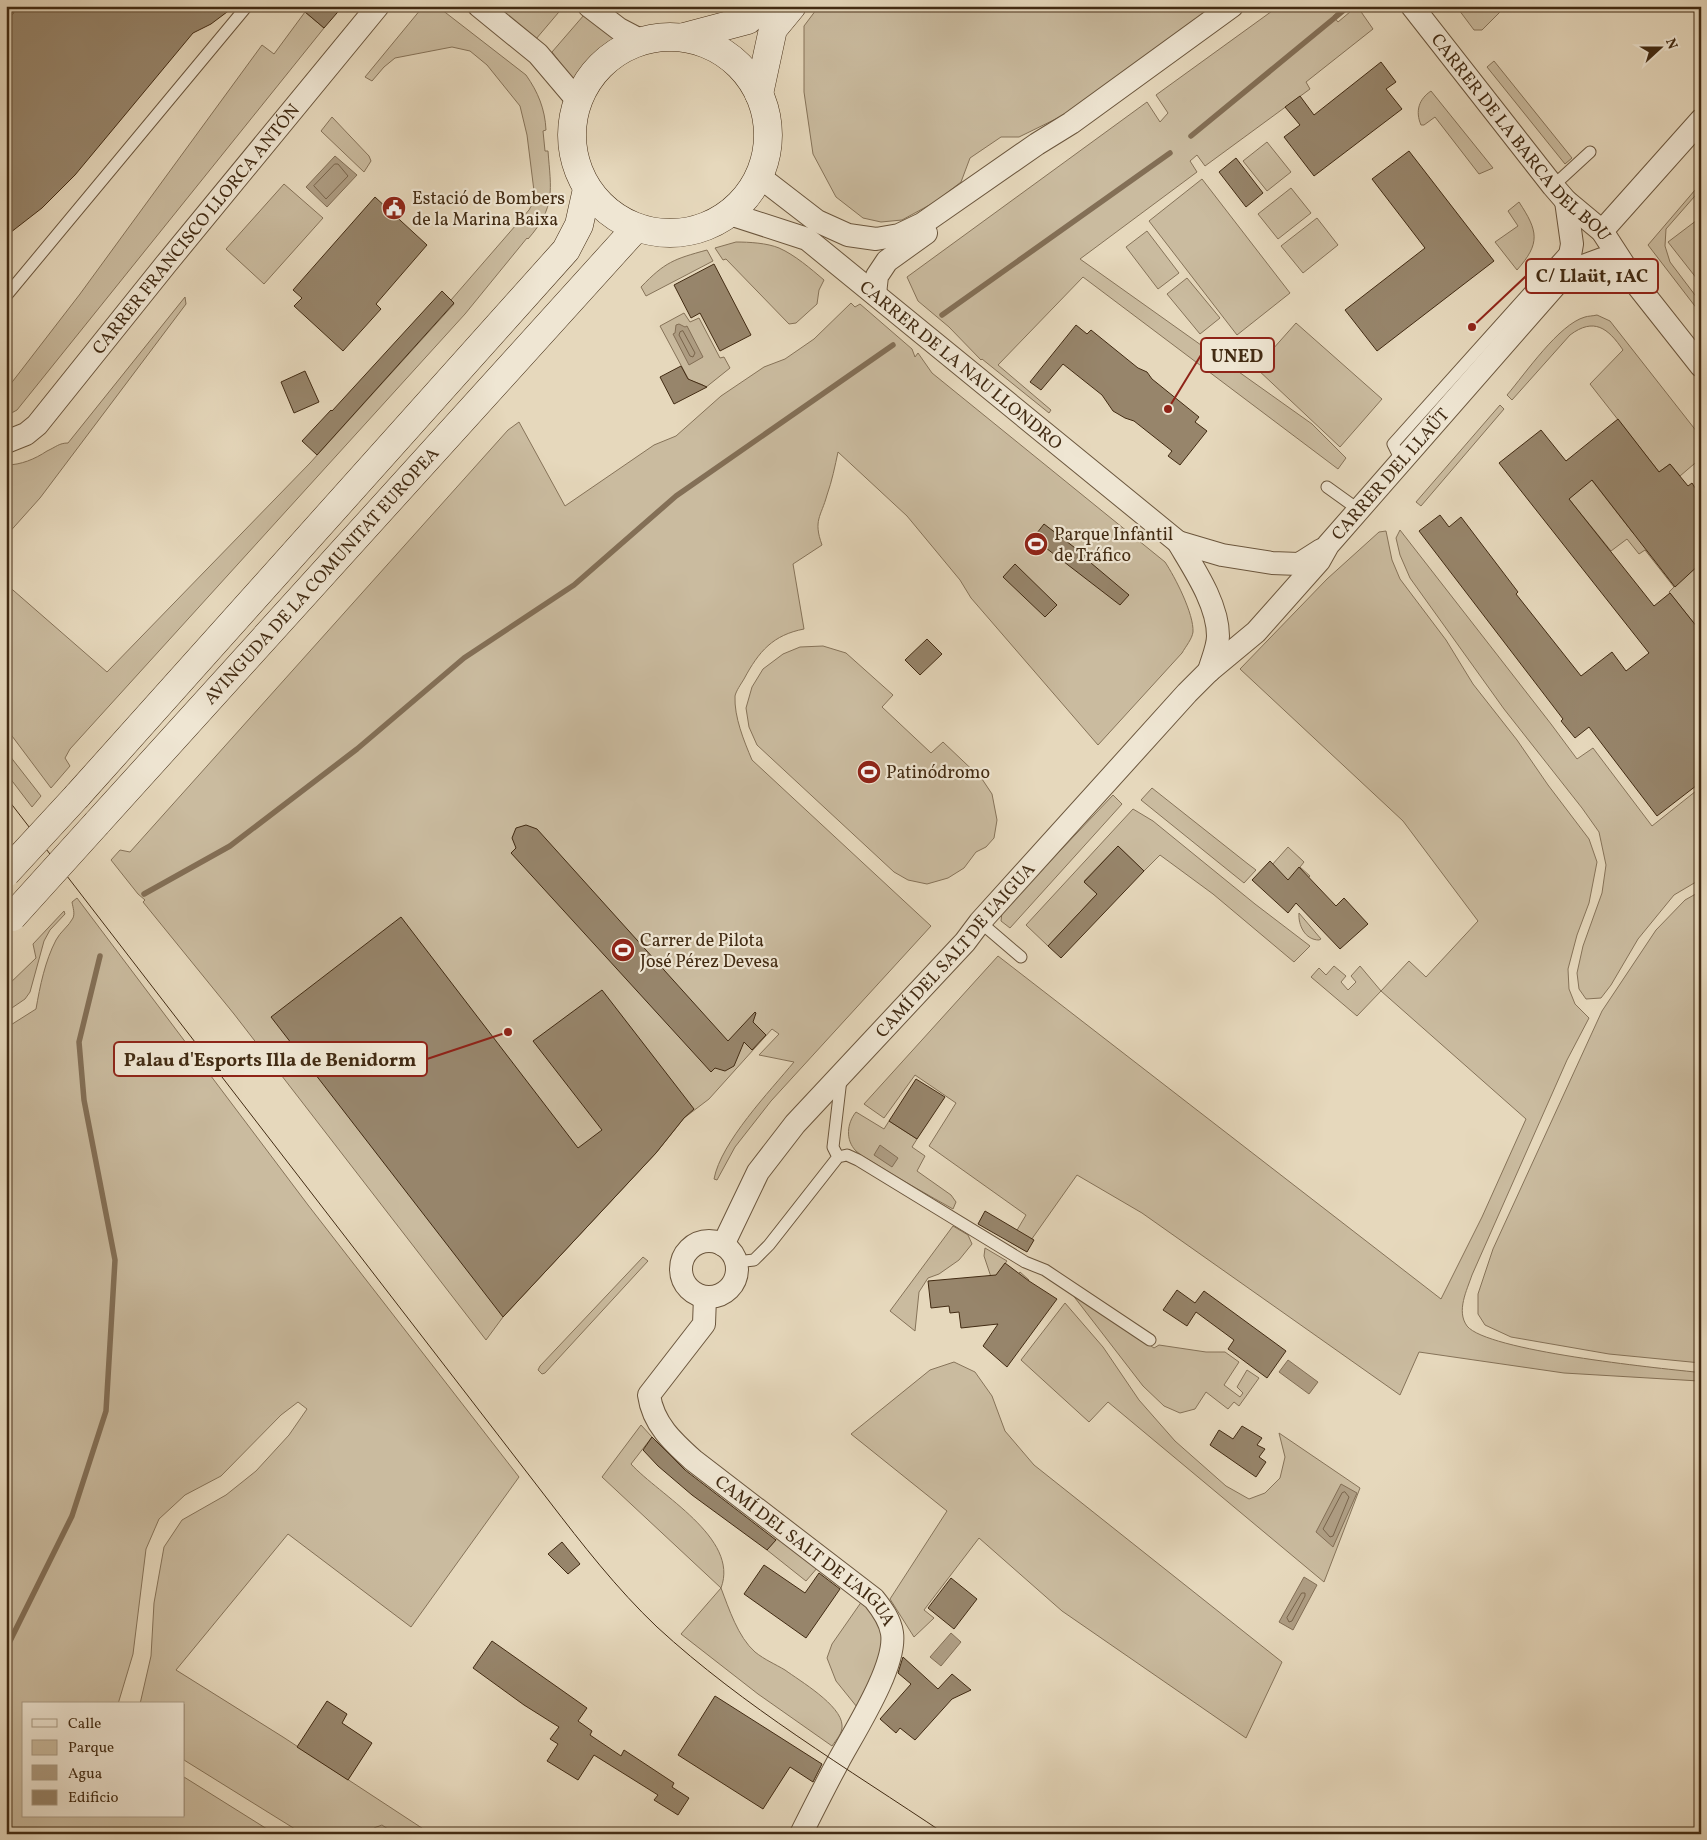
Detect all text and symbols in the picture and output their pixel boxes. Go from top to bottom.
north arrow [1634,22,1684,72]
street label: CARRER DE LA BARCA DEL BOU [1424,29,1616,246]
text: N [1660,36,1681,52]
street label: CARRER FRANCISCO LLORCA ANTÓN [87,99,306,360]
place label: Estació de Bombers de la Marina Baixa [412,187,565,233]
public building icon: Estació de Bombers de la Marina Baixa [381,195,407,221]
callout: C/ Llaüt, 1AC [1526,259,1658,293]
text: C/ Llaüt, 1AC [1536,264,1648,290]
street label: CARRER DE LA NAU LLONDRO [853,276,1067,457]
callout: UNED [1201,338,1274,372]
text: UNED [1211,344,1263,370]
street label: CARRER DEL LLAÜT [1326,403,1456,547]
street label: AVINGUDA DE LA COMUNITAT EUROPEA [199,442,446,711]
place label: Parque Infantil de Tráfico [1054,523,1173,569]
sports icon: Parque Infantil de Tráfico [1023,531,1049,557]
sports icon: Patinódromo [856,759,882,785]
place label: Patinódromo [886,761,990,786]
street label: CAMÍ DEL SALT DE L'AIGUA [871,858,1042,1044]
place label: Carrer de Pilota José Pérez Devesa [640,929,779,975]
sports icon: Carrer de Pilota José Pérez Devesa [610,937,636,963]
callout: Palau d'Esports Illa de Benidorm [114,1042,427,1076]
text: Palau d'Esports Illa de Benidorm [124,1048,416,1074]
street label: CAMÍ DEL SALT DE L'AIGUA [709,1470,900,1631]
legend [22,1702,185,1818]
text: Calle [68,1714,101,1735]
text: Parque [68,1738,114,1759]
text: Agua [68,1764,102,1785]
text: Edificio [68,1788,119,1809]

